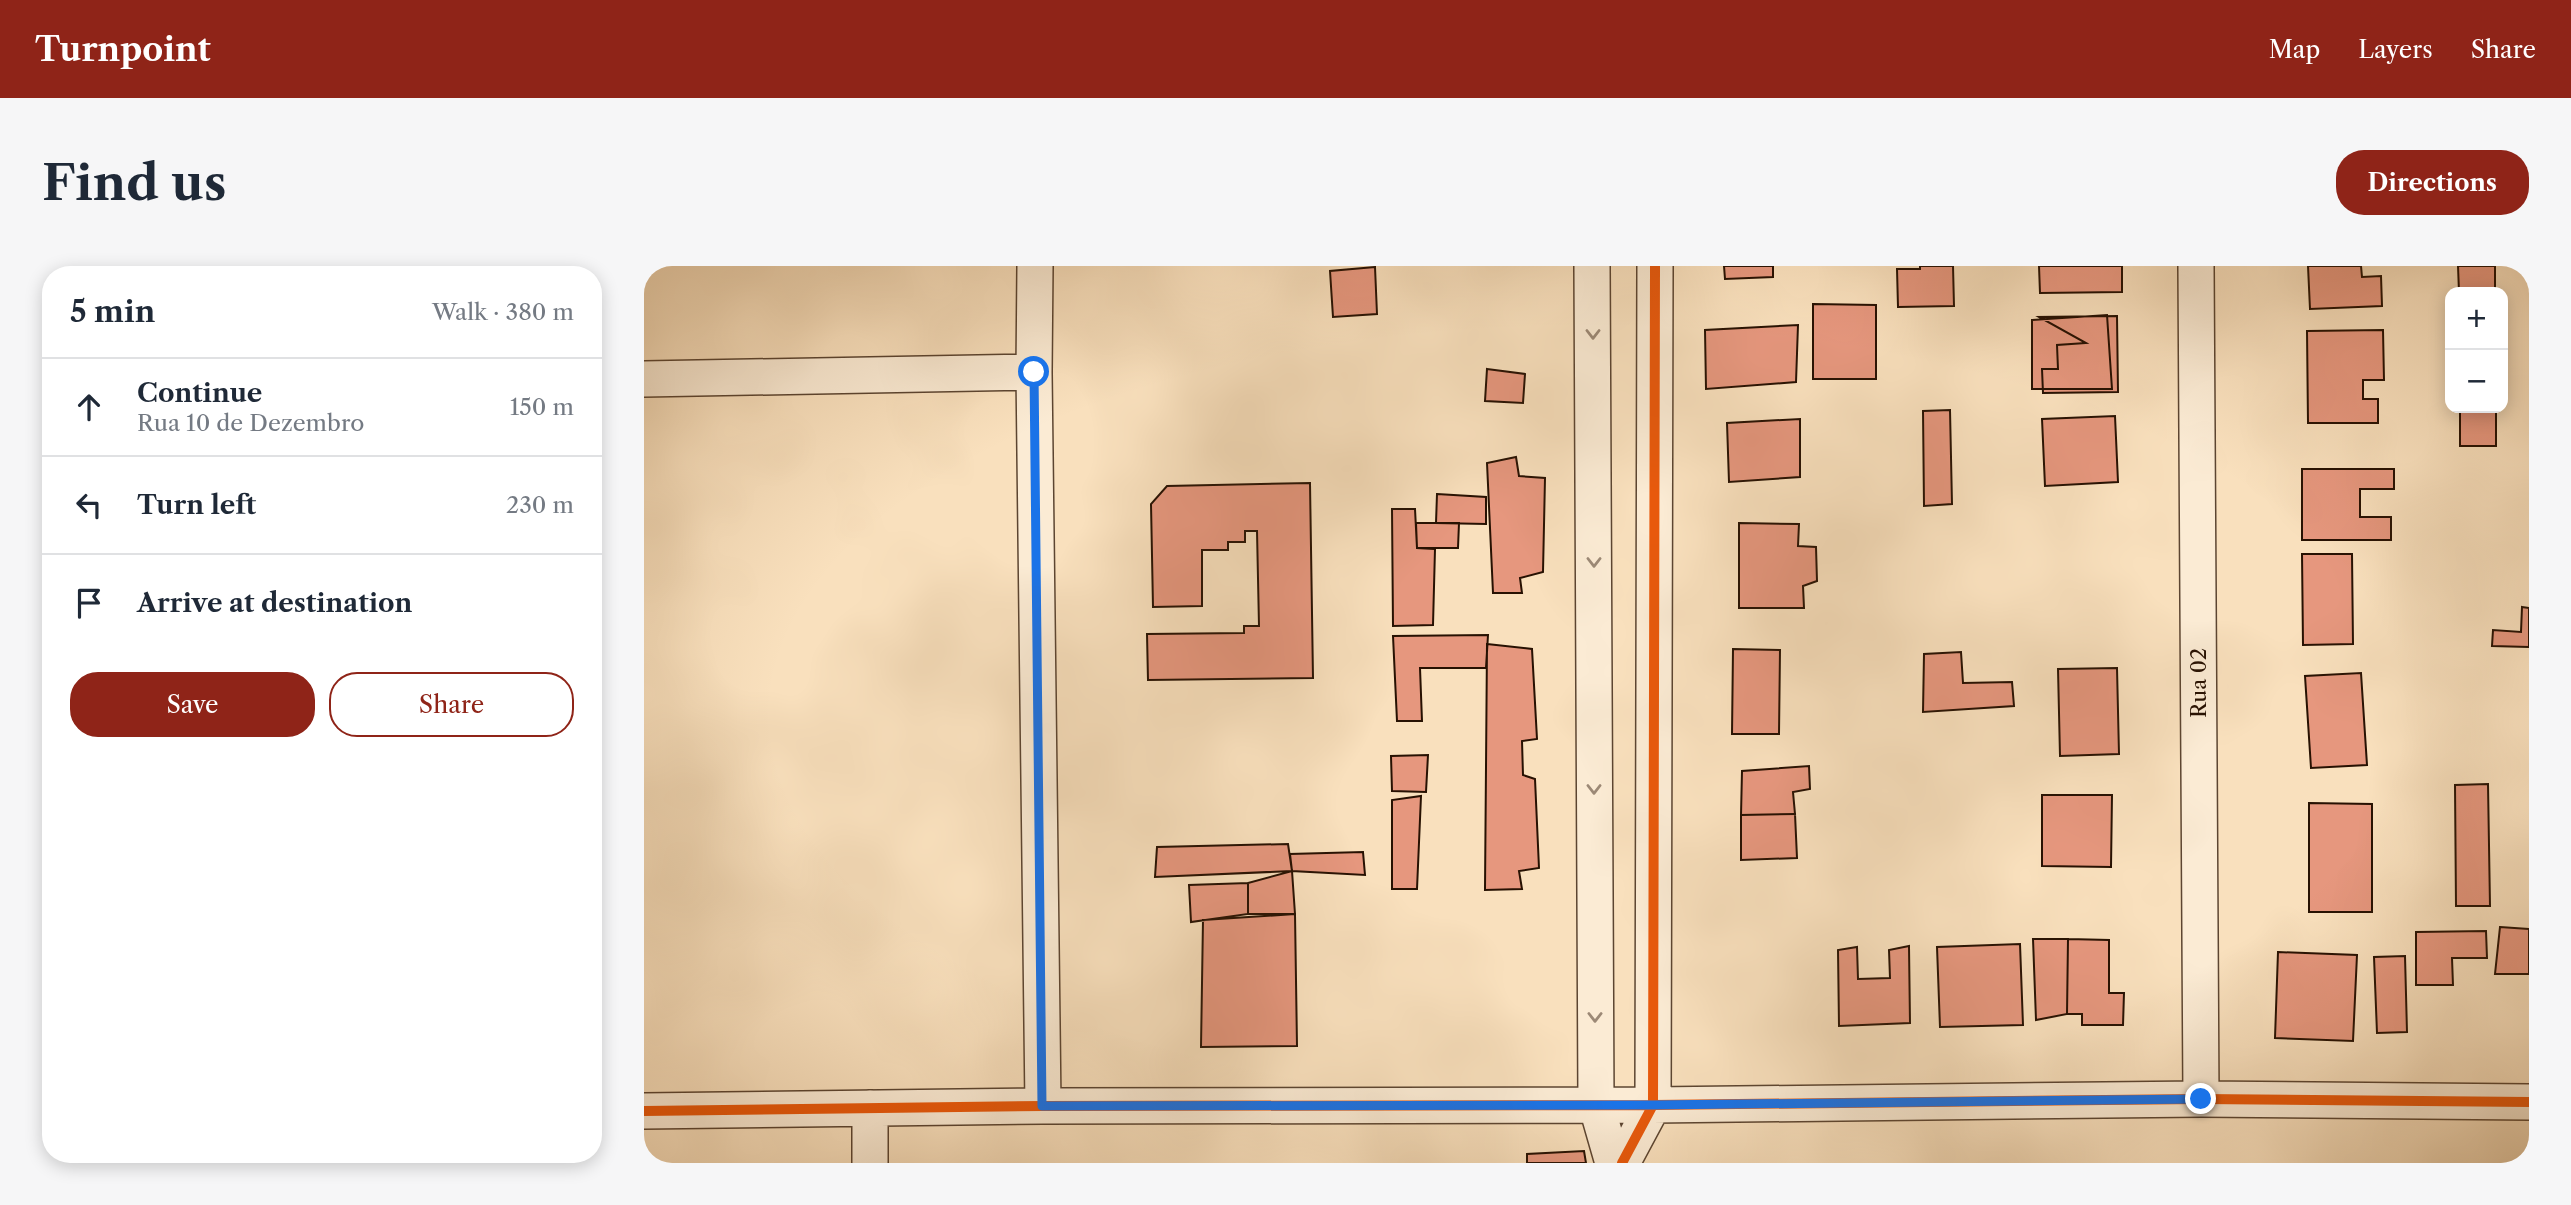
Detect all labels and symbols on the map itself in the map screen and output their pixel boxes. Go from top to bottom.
one-way arrow [1585,329,1601,340]
route start [1018,356,1049,387]
one-way arrow [1586,557,1602,567]
street label: Rua 02 [2186,648,2211,718]
one-way arrow [1586,784,1602,795]
one-way arrow [1587,1012,1603,1022]
route end [2185,1083,2216,1114]

